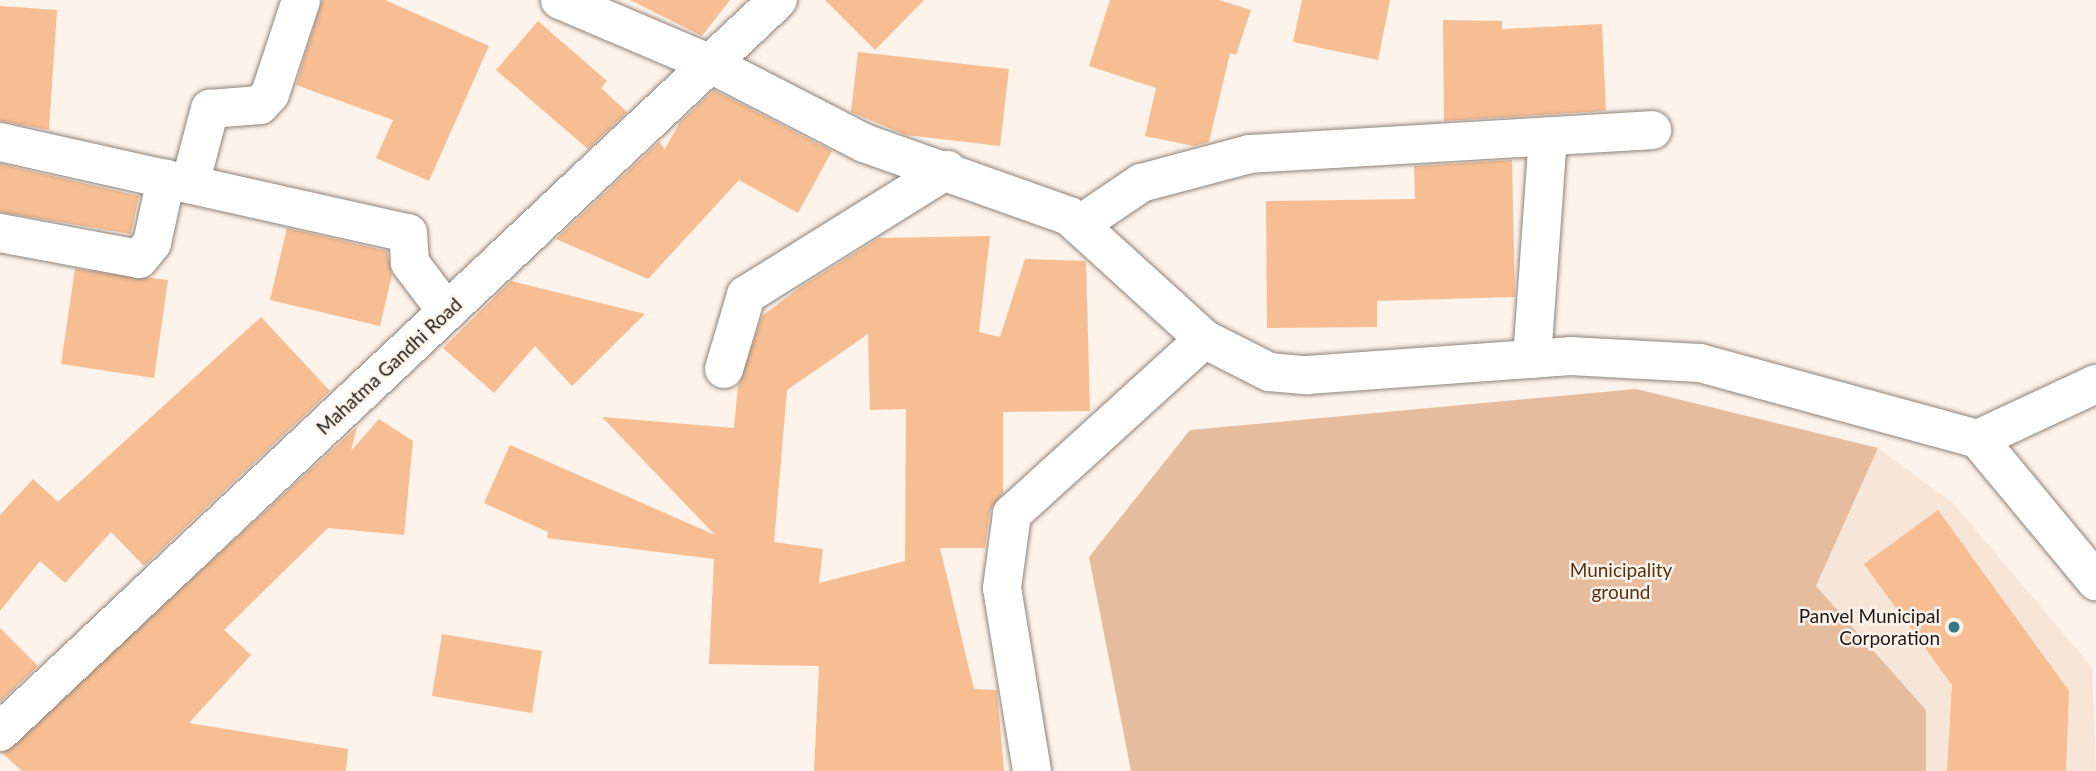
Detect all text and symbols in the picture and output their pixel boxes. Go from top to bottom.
street label: Mahatma Gandhi Road [312,293,466,439]
park label: Municipality ground [1570,559,1672,603]
place label: Panvel Municipal Corporation [1799,605,1940,649]
marker: Panvel Municipal Corporation [1946,619,1962,635]

